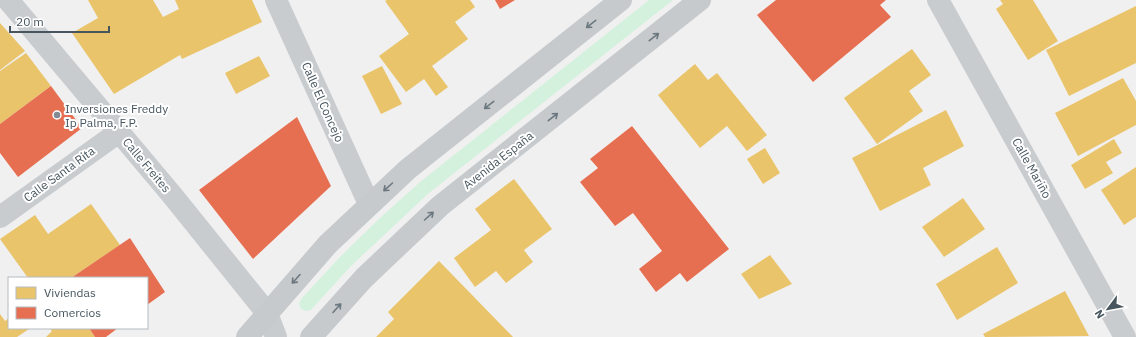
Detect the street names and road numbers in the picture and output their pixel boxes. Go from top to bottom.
street label: Calle El Concejo [299,60,347,145]
street label: Avenida España [460,127,537,192]
street label: Calle Freites [120,135,174,196]
street label: Calle Mariño [1009,135,1055,201]
street label: Calle Santa Rita [20,143,98,205]

